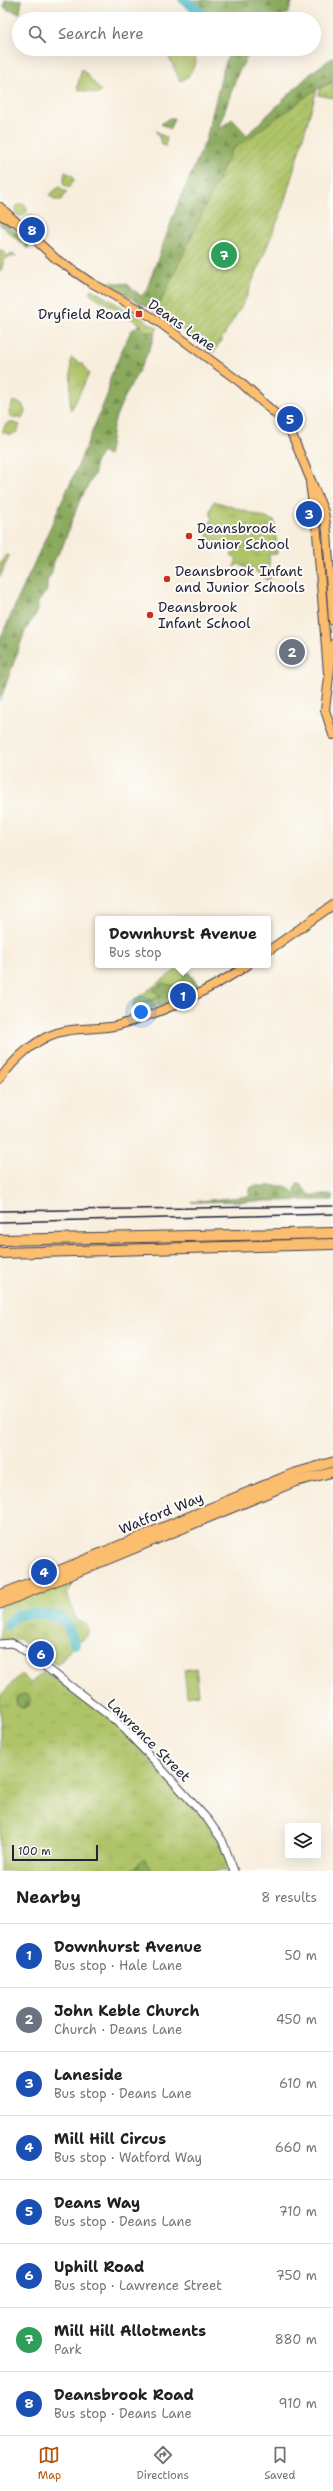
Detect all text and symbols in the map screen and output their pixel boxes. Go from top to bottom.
search box [12,12,321,56]
icon: search [26,23,48,45]
text: Search here [58,24,144,44]
pin: 8 [19,215,45,245]
pin: 7 [211,240,237,270]
street label: Deans Lane [145,295,219,355]
place label: Dryfield Road [38,305,131,323]
marker: Dryfield Road [134,309,144,319]
pin: 5 [277,404,303,434]
pin: 3 [296,499,322,529]
place label: Deansbrook Junior School [197,519,290,553]
marker: Deansbrook Junior School [184,531,194,541]
place label: Deansbrook Infant and Junior Schools [175,562,305,596]
marker: Deansbrook Infant and Junior Schools [162,574,172,584]
place label: Deansbrook Infant School [158,598,251,632]
marker: Deansbrook Infant School [145,610,155,620]
pin: 2 [279,637,305,667]
popup [95,916,271,968]
text: Downhurst Avenue [109,924,257,944]
text: Bus stop [109,944,162,961]
pin: 1 [170,981,196,1011]
your location [131,1002,151,1022]
street label: Watford Way [116,1488,206,1538]
pin: 4 [31,1557,57,1587]
pin: 6 [28,1639,54,1669]
street label: Lawrence Street [103,1694,195,1786]
map controls [285,1823,321,1859]
button: layers [285,1823,321,1859]
scale bar [12,1843,98,1862]
text: 100 m [18,1844,51,1859]
text: Nearby [16,1886,81,1908]
text: 8 results [261,1889,317,1906]
text: Downhurst Avenue [54,1937,202,1957]
text: 1 [26,1947,32,1964]
text: 50 m [284,1947,317,1964]
text: Bus stop · Hale Lane [54,1957,182,1974]
text: John Keble Church [54,2001,199,2021]
text: 2 [24,2011,34,2028]
text: 450 m [276,2011,317,2028]
text: Church · Deans Lane [54,2021,182,2038]
text: Laneside [54,2065,123,2085]
text: 3 [24,2075,34,2092]
text: 610 m [279,2075,317,2092]
text: Bus stop · Deans Lane [54,2085,192,2102]
text: Mill Hill Circus [54,2129,166,2149]
text: 4 [24,2139,34,2156]
text: 660 m [275,2139,317,2156]
text: Bus stop · Watford Way [54,2149,202,2166]
text: Deans Way [54,2193,140,2213]
text: 5 [25,2203,33,2220]
text: 710 m [279,2203,317,2220]
text: Bus stop · Deans Lane [54,2213,192,2230]
text: Uphill Road [54,2257,144,2277]
text: 6 [24,2267,34,2284]
text: 750 m [276,2267,317,2284]
text: Bus stop · Lawrence Street [54,2277,222,2294]
text: Mill Hill Allotments [54,2321,206,2341]
text: 7 [24,2331,34,2348]
text: 880 m [275,2331,317,2348]
text: Park [54,2341,82,2358]
text: Deansbrook Road [54,2385,194,2405]
text: 8 [24,2395,34,2412]
text: 910 m [279,2395,317,2412]
text: Bus stop · Deans Lane [54,2405,192,2422]
tab: Map [38,2444,61,2483]
tab: Directions [136,2444,189,2483]
tab: Saved [264,2444,295,2483]

